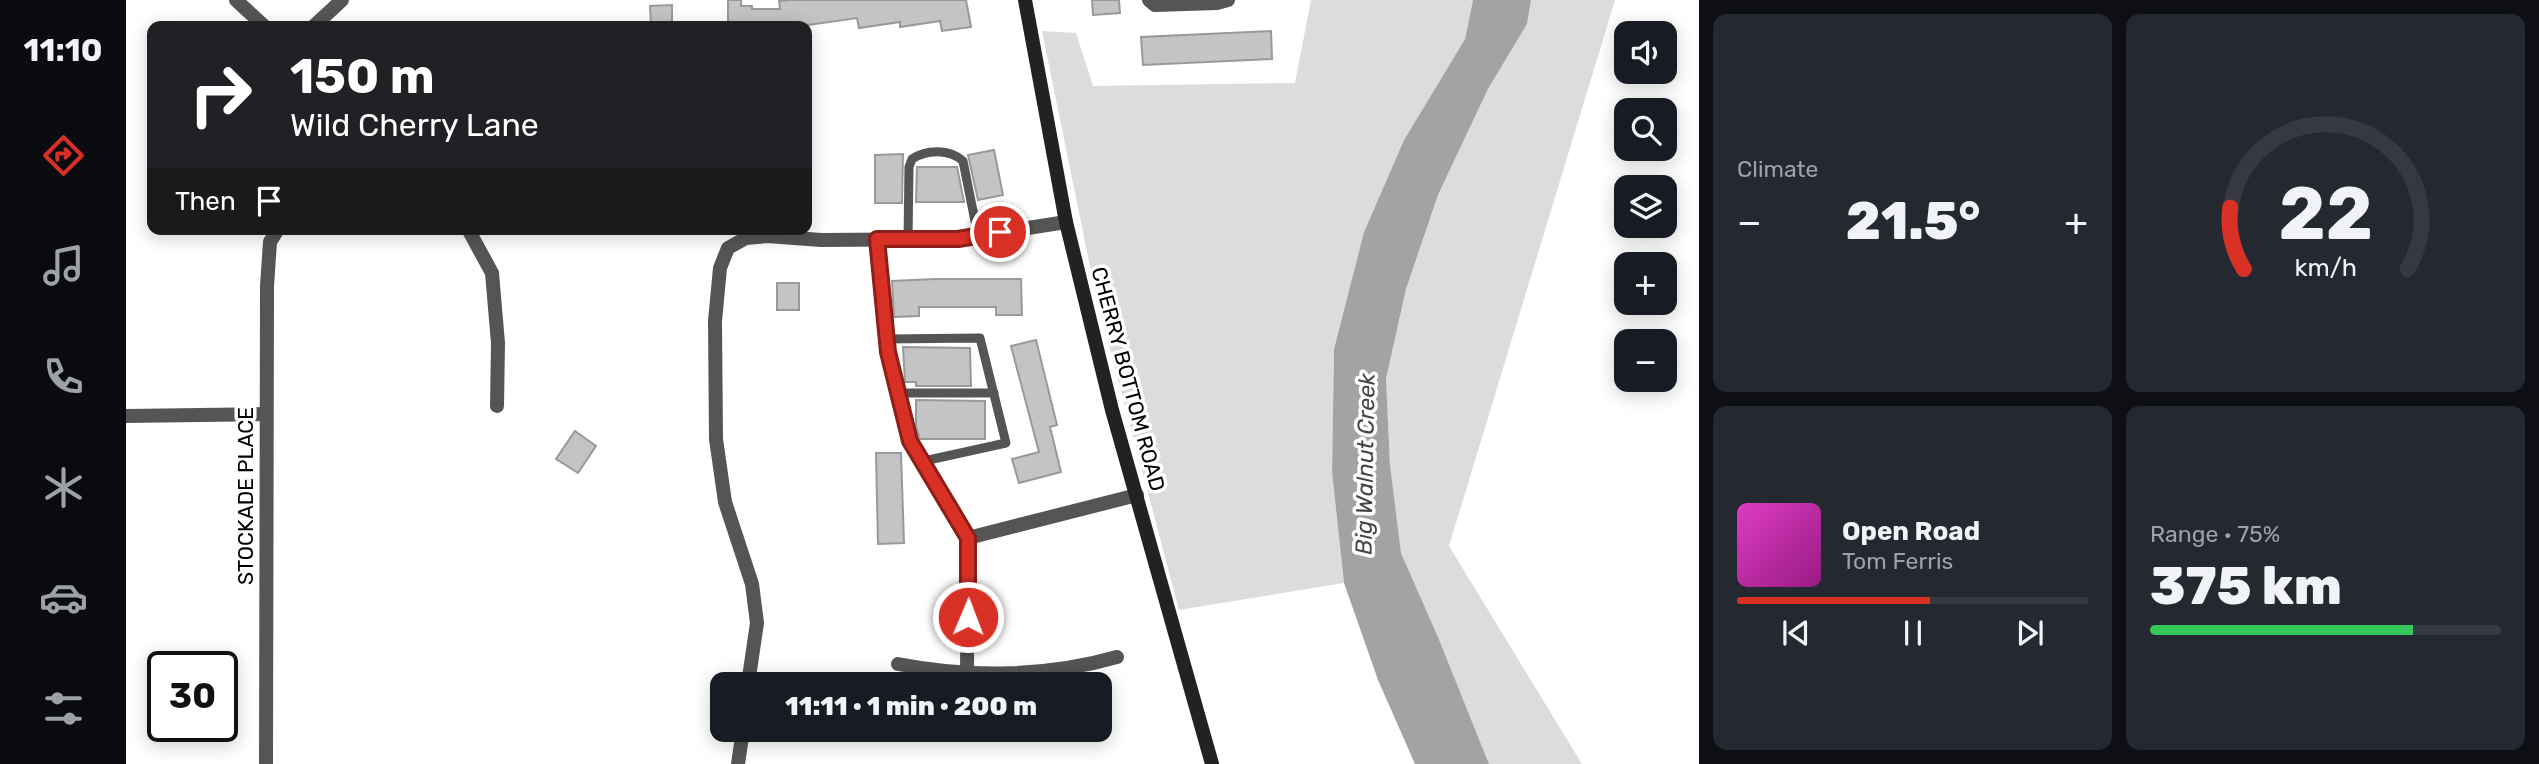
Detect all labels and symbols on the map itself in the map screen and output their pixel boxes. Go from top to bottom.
pin [970,202,1030,262]
street label: CHERRY BOTTOM ROAD [1087,264,1170,494]
water label: Big Walnut Creek [1349,372,1381,555]
street label: STOCKADE PLACE [233,407,258,585]
position arrow [931,580,1005,654]
speed limit sign: 30 [147,651,238,742]

